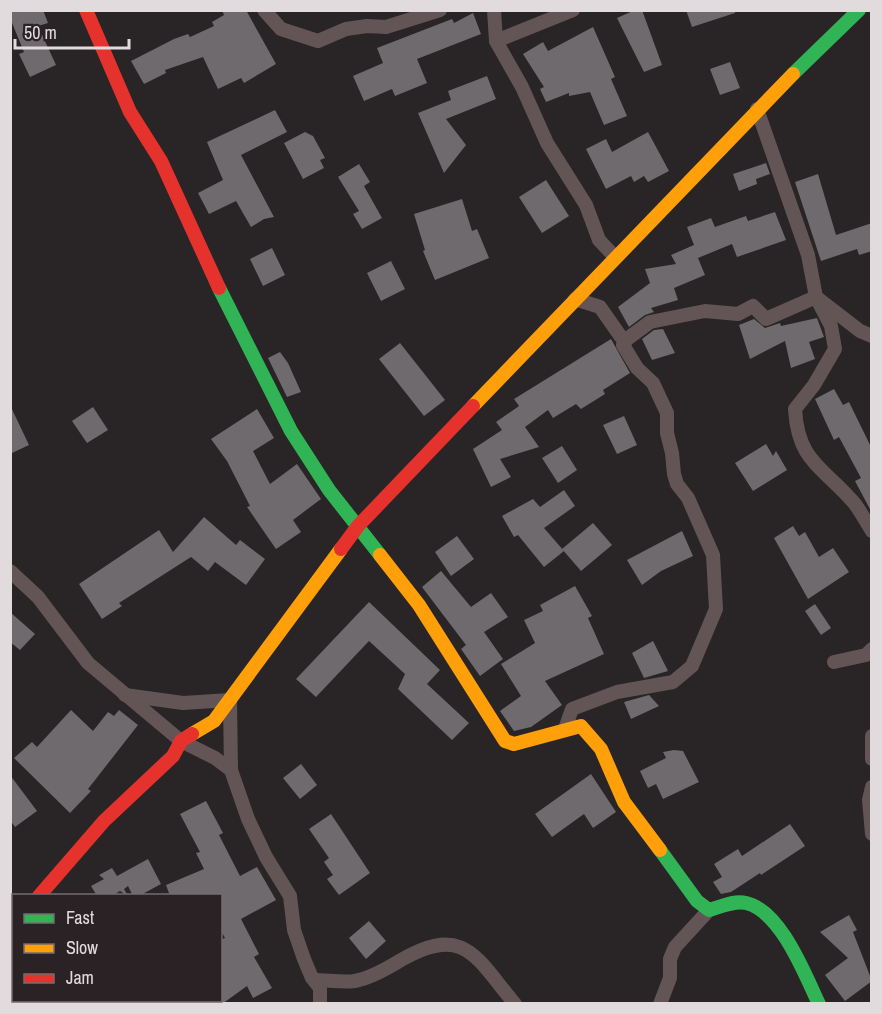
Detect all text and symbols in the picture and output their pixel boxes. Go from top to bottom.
scale bar [15,12,129,50]
text: 50 m [24,20,57,45]
legend [12,894,222,1002]
text: Fast [66,905,94,930]
text: Slow [66,935,98,960]
text: Jam [66,965,94,990]

